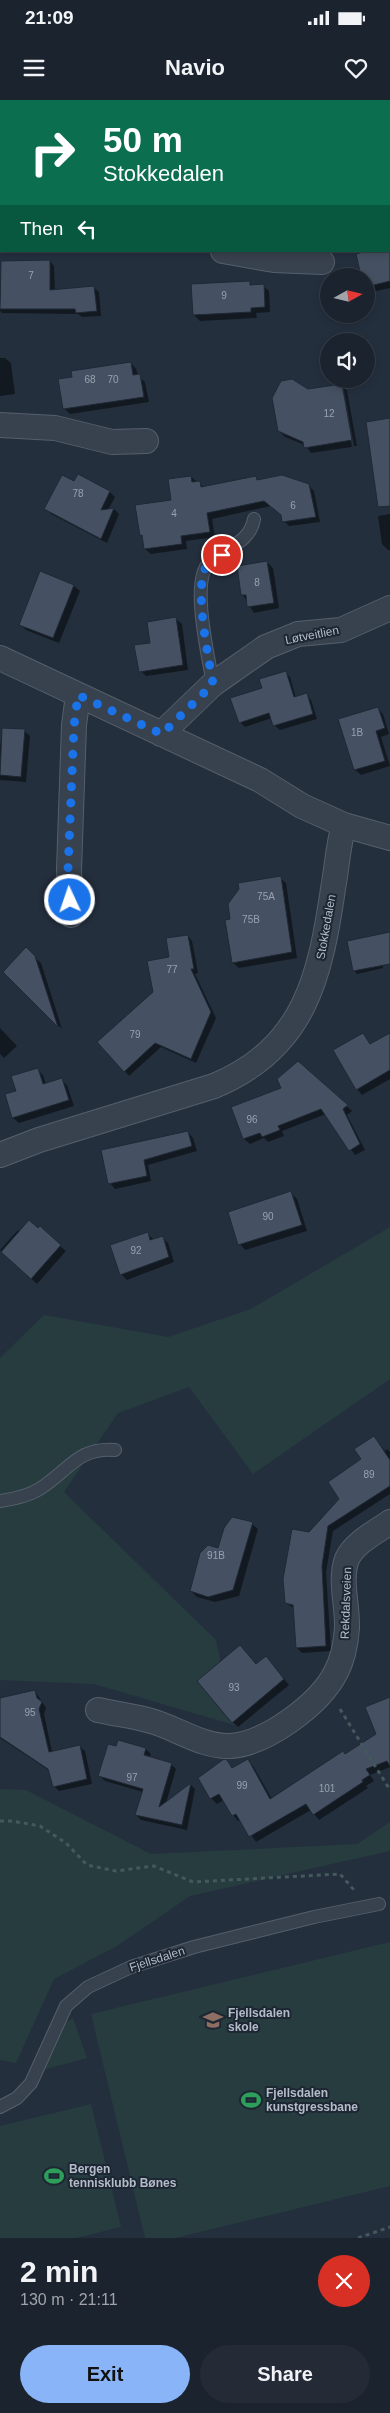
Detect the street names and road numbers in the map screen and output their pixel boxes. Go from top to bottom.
street label: Løtveitlien [284,623,340,647]
street label: Stokkedalen [313,893,339,961]
street label: Rekdalsveien [338,1567,354,1639]
street label: Fjellsdalen [128,1943,186,1975]

